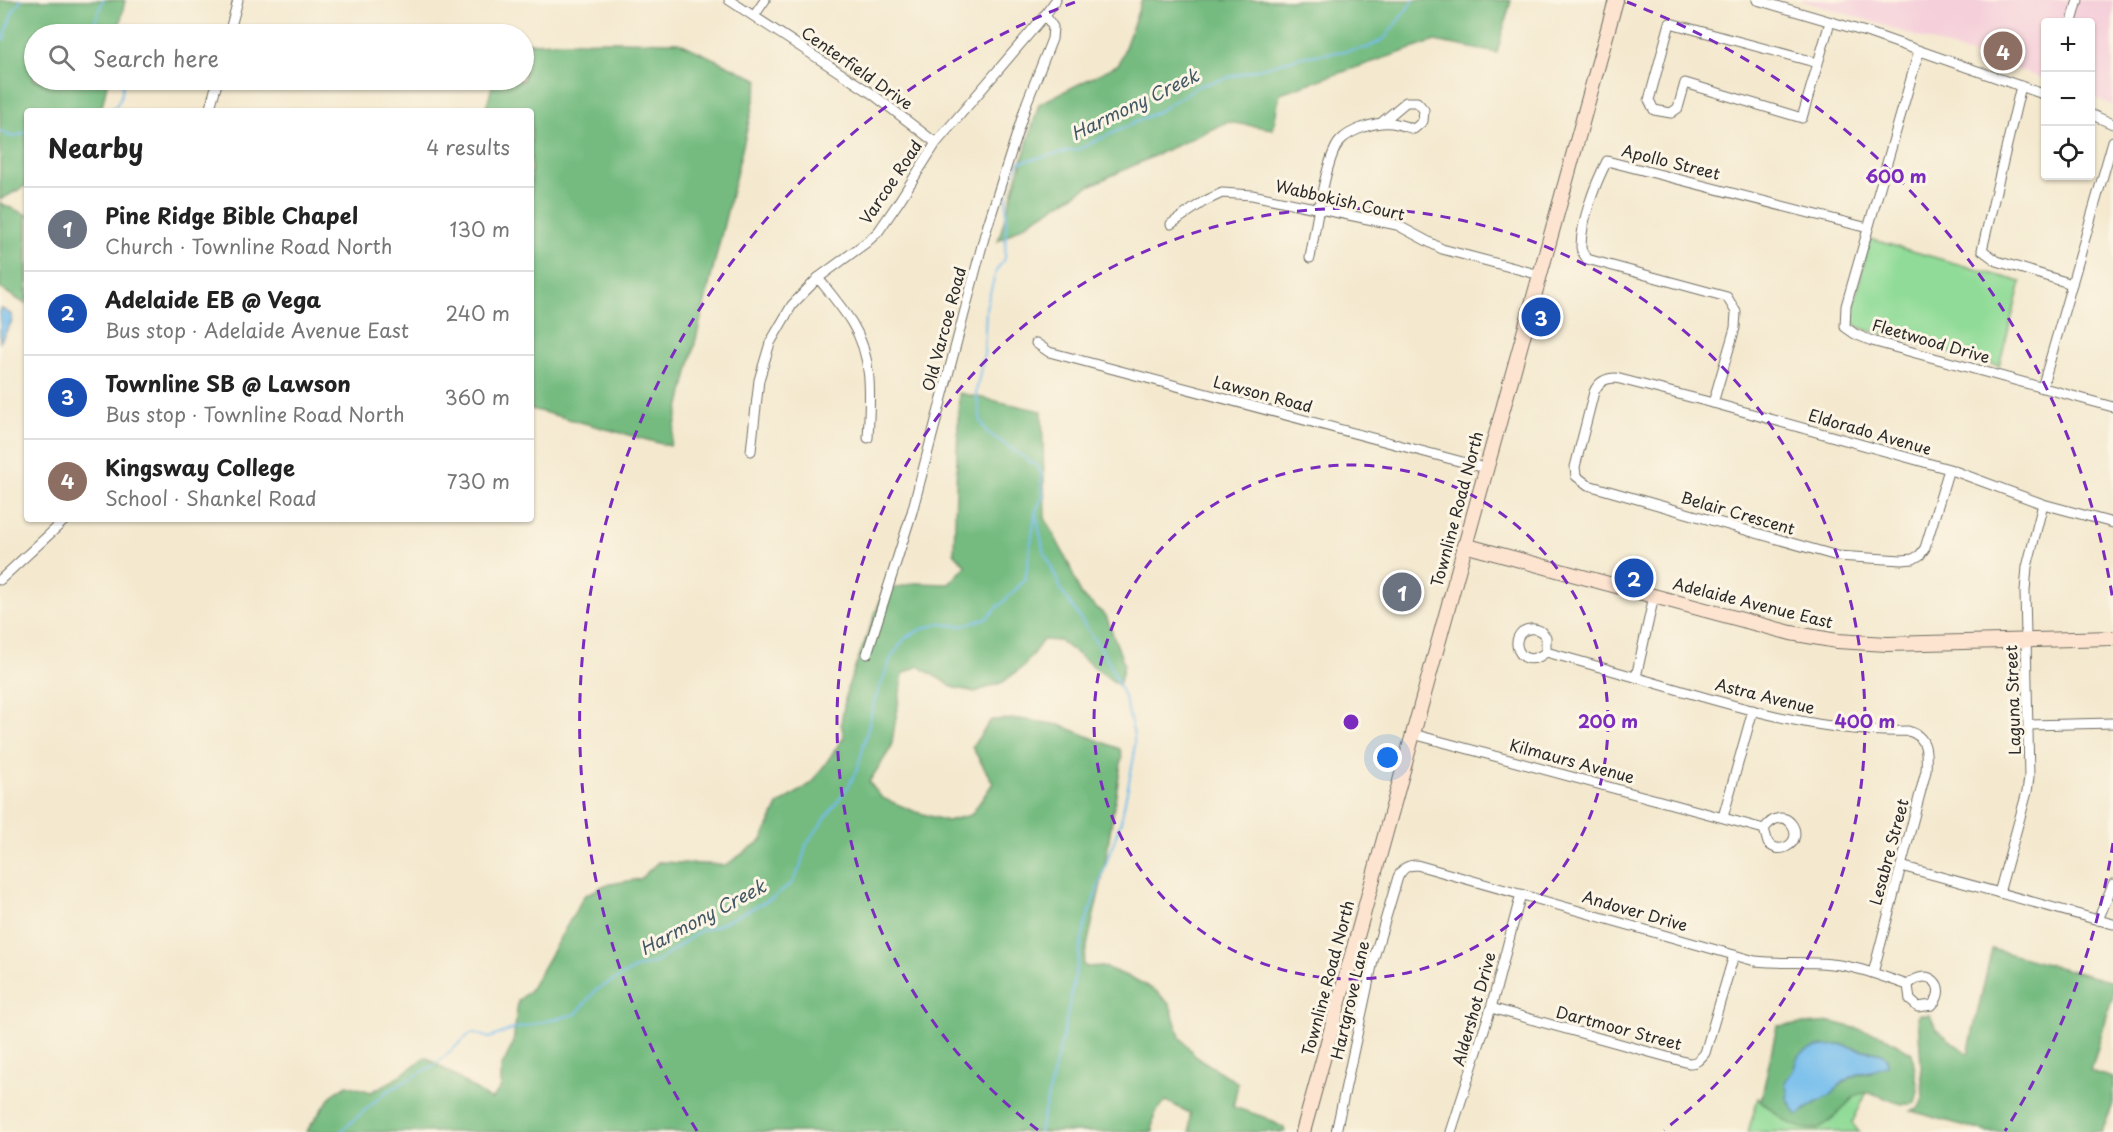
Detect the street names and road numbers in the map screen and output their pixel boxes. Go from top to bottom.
street label: Centerfield Drive [797,20,918,115]
street label: Varcoe Road [853,135,927,228]
street label: Apollo Street [1620,137,1723,185]
street label: Wabbokish Court [1273,172,1408,226]
street label: Old Varcoe Road [915,264,971,394]
street label: Fleetwood Drive [1870,312,1993,368]
street label: Lawson Road [1211,368,1315,418]
street label: Eldorado Avenue [1806,402,1935,460]
street label: Townline Road North [1424,428,1488,589]
street label: Belair Crescent [1678,484,1799,540]
street label: Adelaide Avenue East [1671,571,1836,633]
street label: Laguna Street [1998,644,2026,755]
street label: Astra Avenue [1713,671,1818,719]
street label: Kilmaurs Avenue [1507,732,1638,788]
street label: Lesabre Street [1862,795,1914,908]
street label: Andover Drive [1580,884,1691,936]
street label: Townline Road North [1295,897,1359,1058]
street label: Hartgrove Lane [1324,938,1374,1062]
street label: Aldershot Drive [1445,948,1501,1069]
street label: Dartmoor Street [1554,999,1685,1055]

